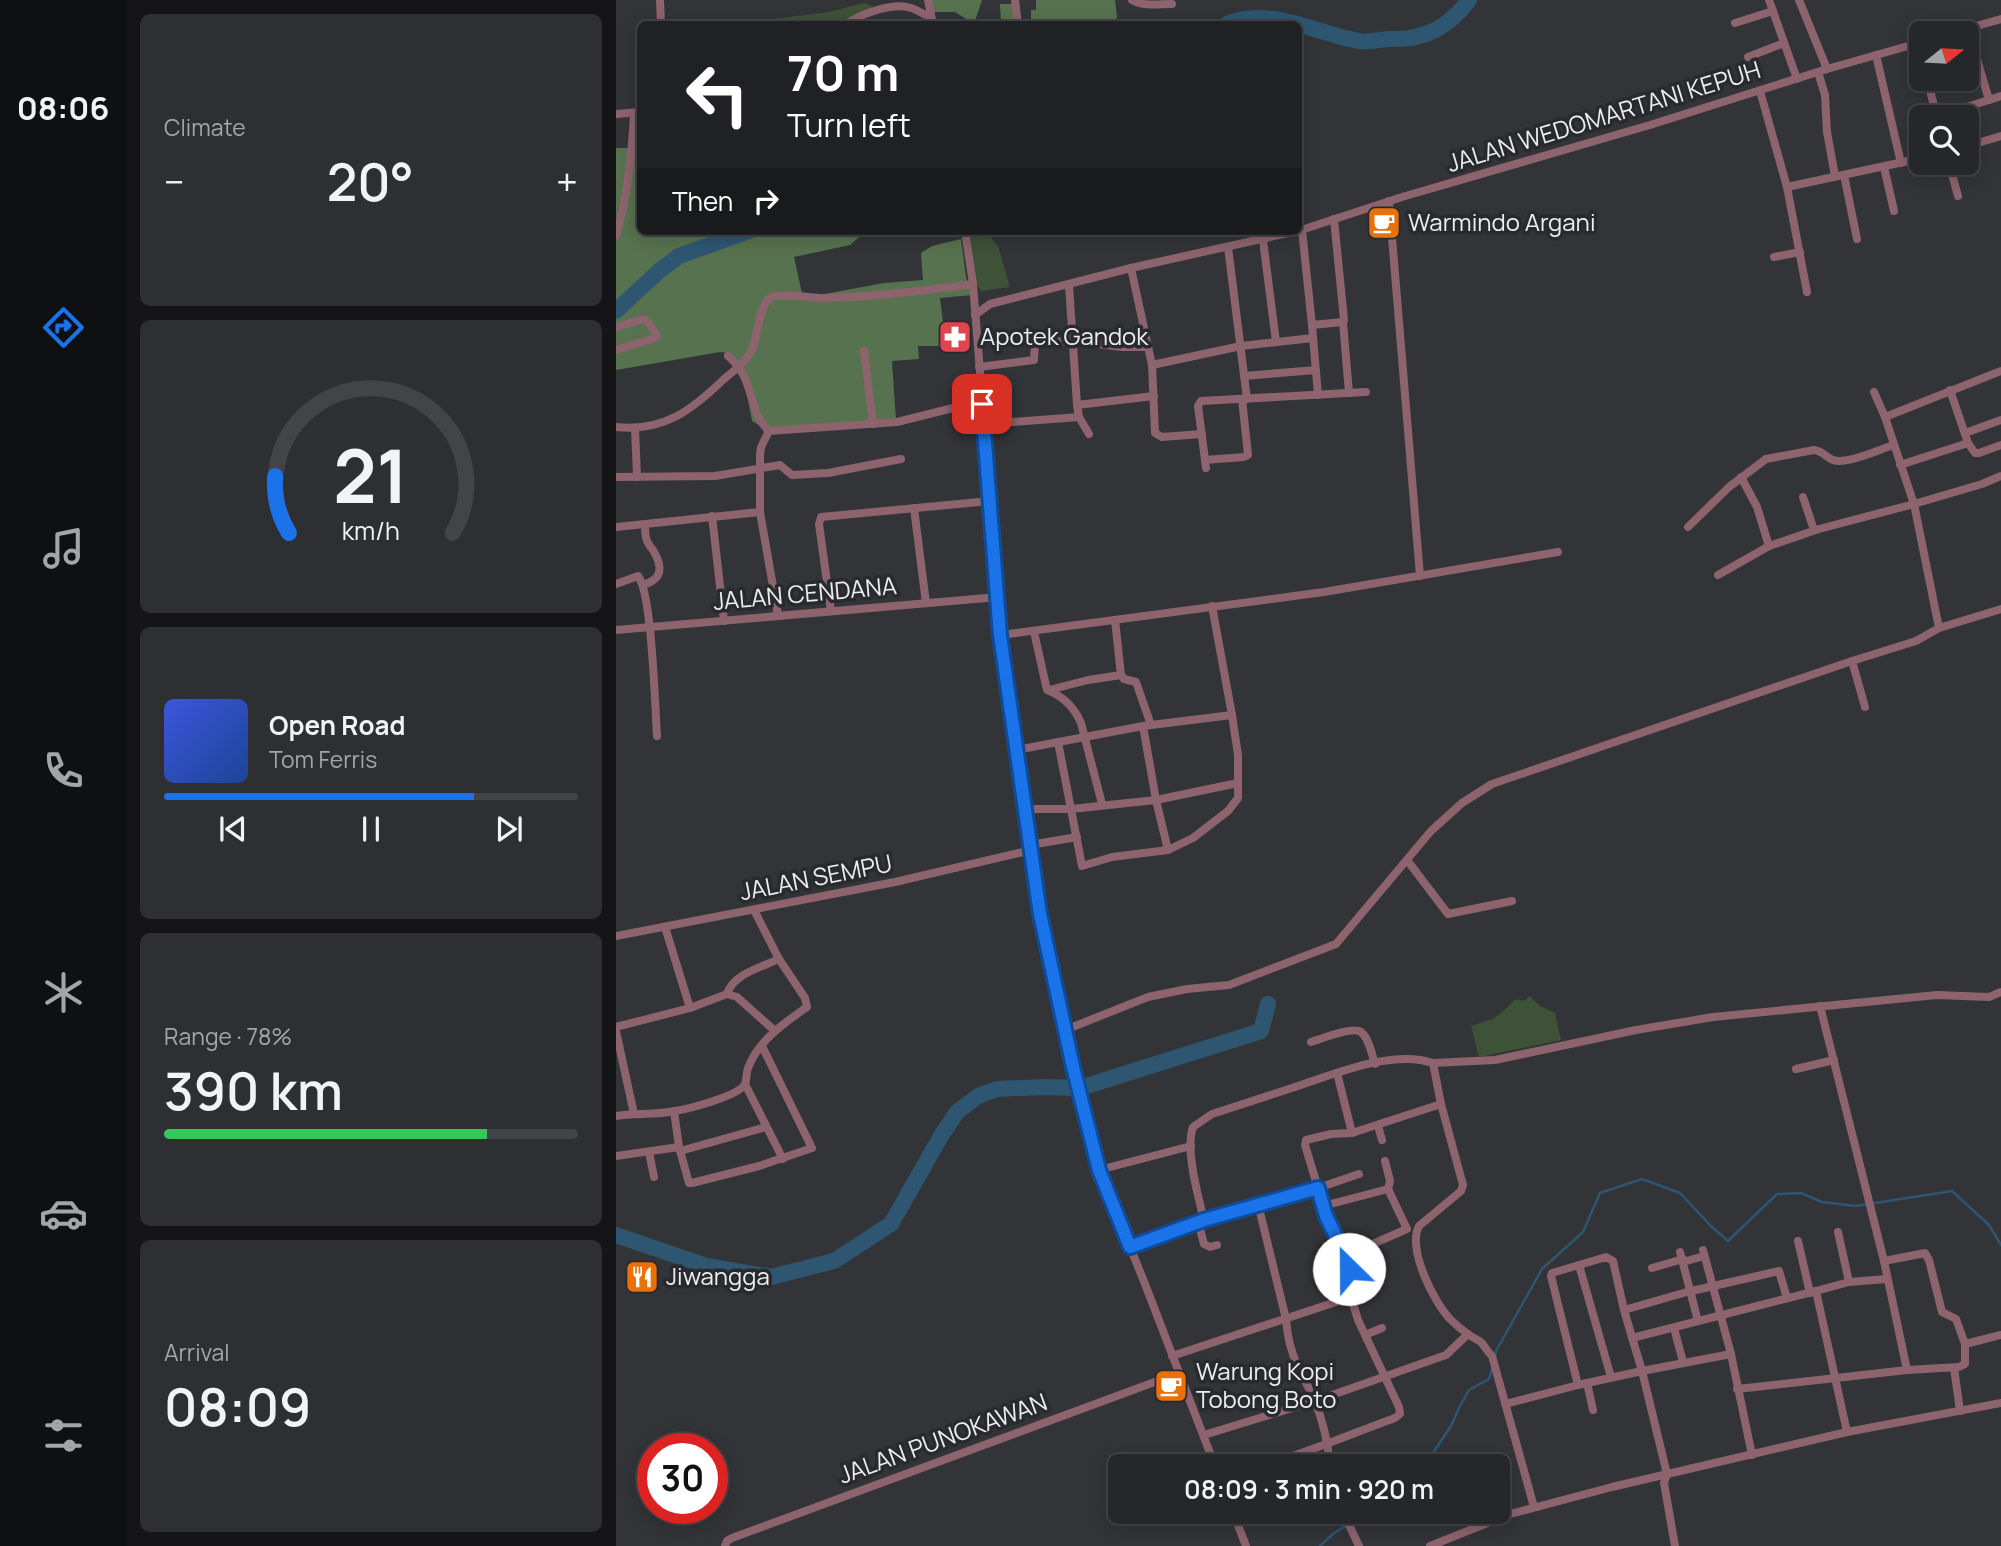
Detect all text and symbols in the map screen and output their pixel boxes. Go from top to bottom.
north arrow [1909,21,1979,91]
map controls [1909,21,1979,175]
text: 70 m [787,39,899,106]
icon: left [672,49,763,140]
street label: JALAN WEDOMARTANI KEPUH [1443,52,1764,179]
text: 08:06 [17,86,109,130]
text: Turn left [787,103,911,147]
button: search [1909,105,1979,175]
text: Climate [164,111,246,143]
text: 20° [327,146,414,217]
text: − [164,155,185,207]
text: + [556,155,578,207]
icon: right [747,182,785,220]
text: Then [672,183,733,219]
cafe icon: Warmindo Argani [1365,204,1403,242]
place label: Warmindo Argani [1408,205,1595,238]
icon: directions [39,303,88,352]
pharmacy icon: Apotek Gandok [936,318,974,356]
place label: Apotek Gandok [980,319,1149,352]
pin [952,374,1012,434]
icon: arrive [963,385,1001,423]
text: 21 [333,425,409,525]
text: km/h [342,512,400,547]
icon: music [39,524,88,573]
street label: JALAN CENDANA [712,568,898,617]
text: Open Road [269,707,405,743]
text: Tom Ferris [269,743,377,775]
icon: phone [39,746,88,795]
icon: previous [214,810,252,848]
icon: pause [352,810,390,848]
icon: next [490,810,528,848]
street label: JALAN SEMPU [737,846,895,907]
icon: climate [39,968,88,1017]
text: Range · 78% [164,1020,292,1052]
text: 390 km [164,1055,343,1126]
icon: car [39,1189,88,1238]
position arrow [1312,1232,1386,1306]
restaurant icon: Jiwangga [623,1258,661,1296]
place label: Jiwangga [666,1259,770,1292]
text: Arrival [164,1336,230,1368]
place label: Warung Kopi Tobong Boto [1196,1354,1337,1415]
cafe icon: Warung Kopi Tobong Boto [1152,1367,1190,1405]
text: 08:09 [164,1371,311,1442]
street label: JALAN PUNOKAWAN [834,1384,1051,1491]
icon: filters [39,1411,88,1460]
speed limit sign: 30 [637,1433,728,1524]
text: 08:09 · 3 min · 920 m [1184,1471,1434,1507]

